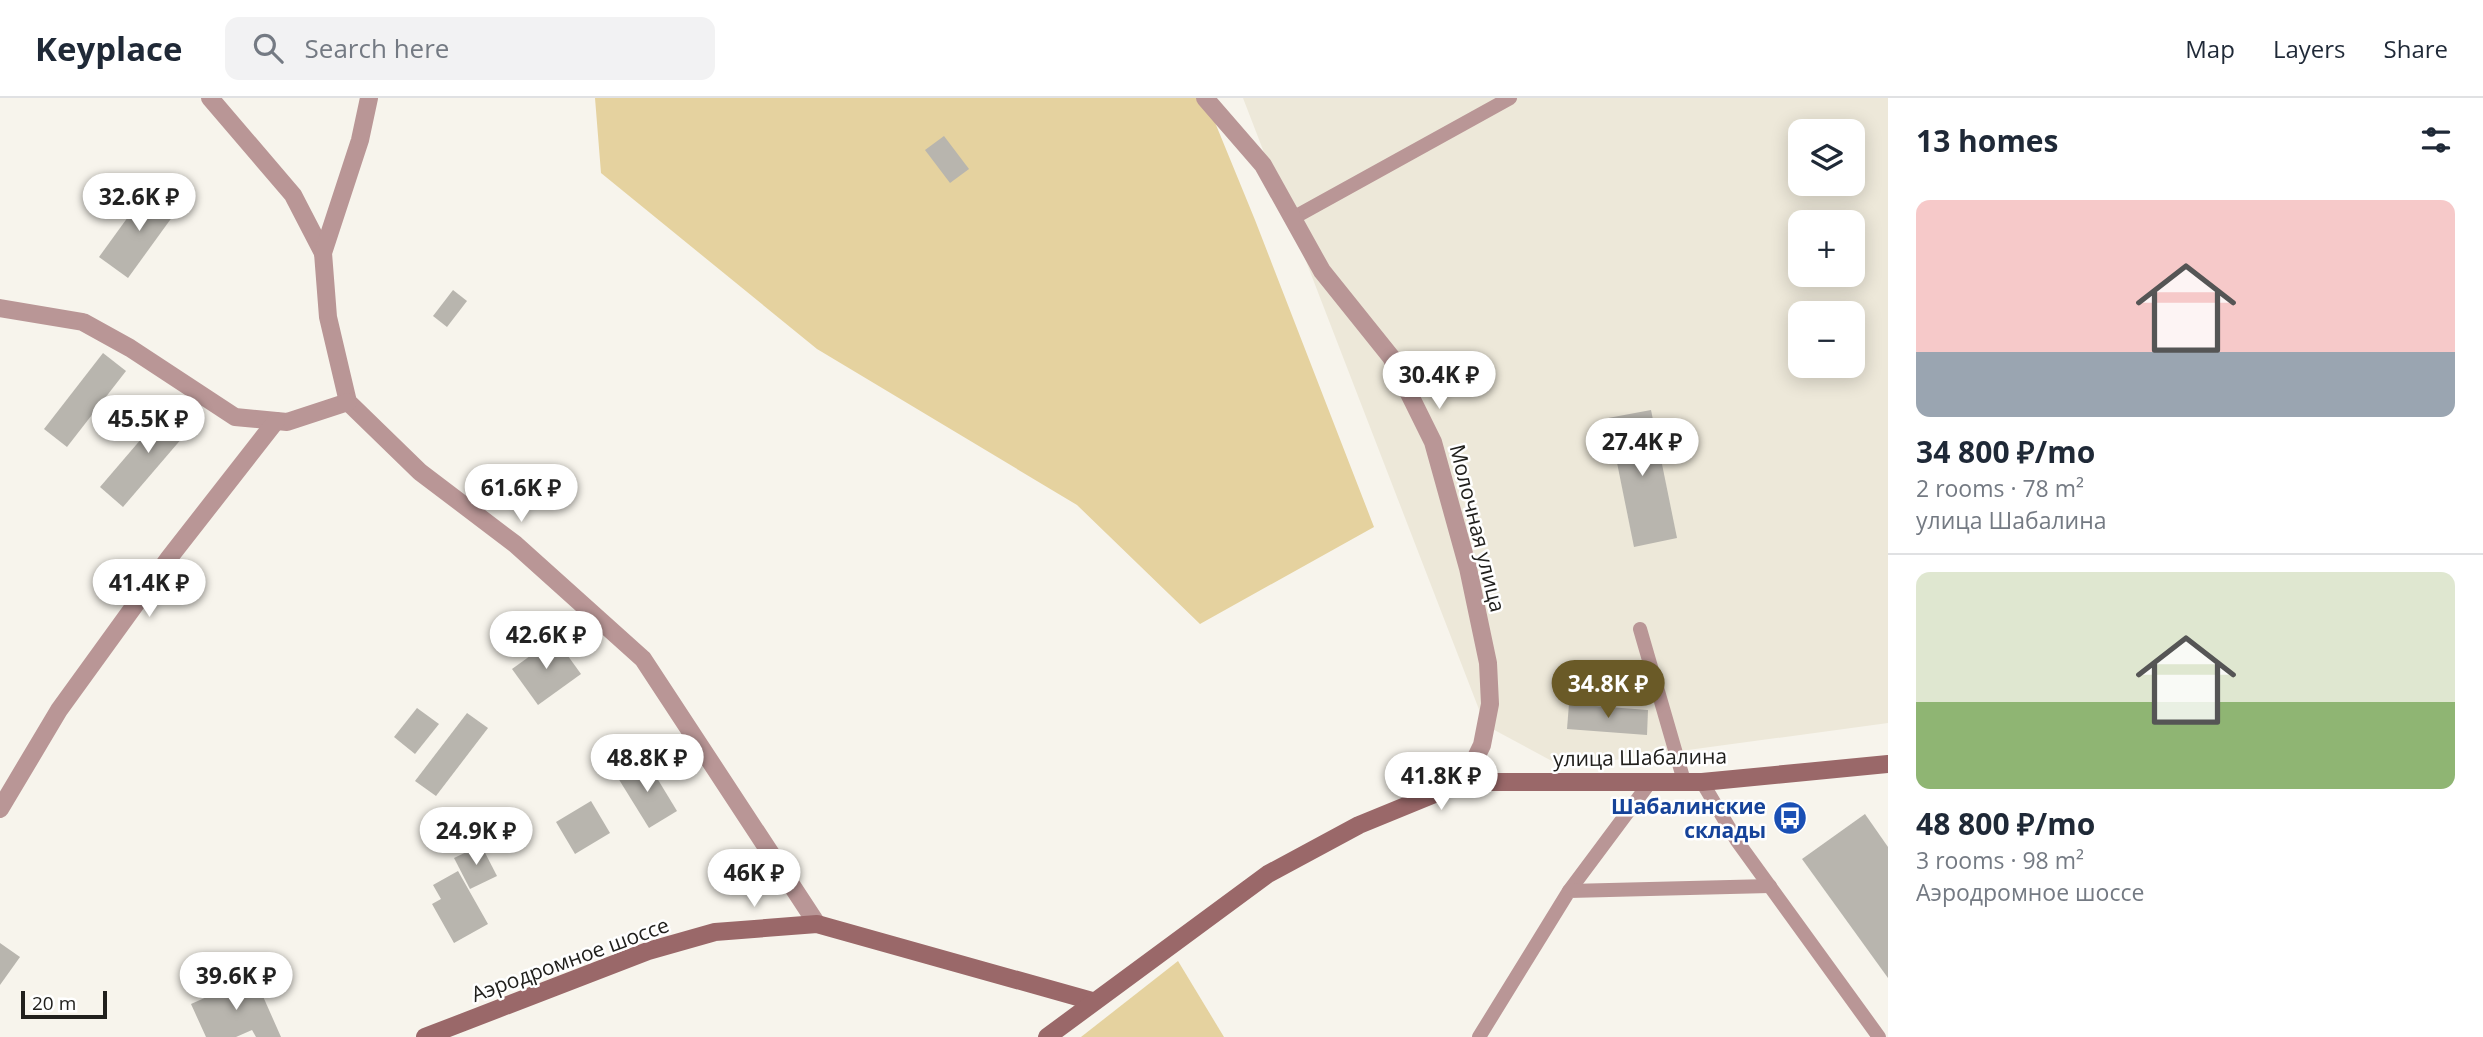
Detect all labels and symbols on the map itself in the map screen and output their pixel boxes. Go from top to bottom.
pin: 32.6K ₽ [74,174,204,233]
pin: 30.4K ₽ [1374,352,1504,411]
pin: 45.5K ₽ [83,396,213,455]
pin: 27.4K ₽ [1577,418,1707,478]
street label: Молочная улица [1444,441,1512,615]
pin: 61.6K ₽ [456,464,586,524]
pin: 41.4K ₽ [84,560,214,619]
pin: 42.6K ₽ [481,612,611,671]
pin: 34.8K ₽ [1543,660,1673,720]
pin: 48.8K ₽ [582,734,712,794]
street label: улица Шабалина [1553,741,1727,773]
pin: 41.8K ₽ [1376,752,1506,812]
place label: Шабалинские склады [1611,792,1766,844]
bus stop icon: Шабалинские склады [1771,799,1809,837]
pin: 24.9K ₽ [411,808,541,867]
pin: 46K ₽ [705,850,803,909]
street label: Аэродромное шоссе [467,910,673,1008]
pin: 39.6K ₽ [171,953,301,1012]
scale bar [21,988,107,1020]

